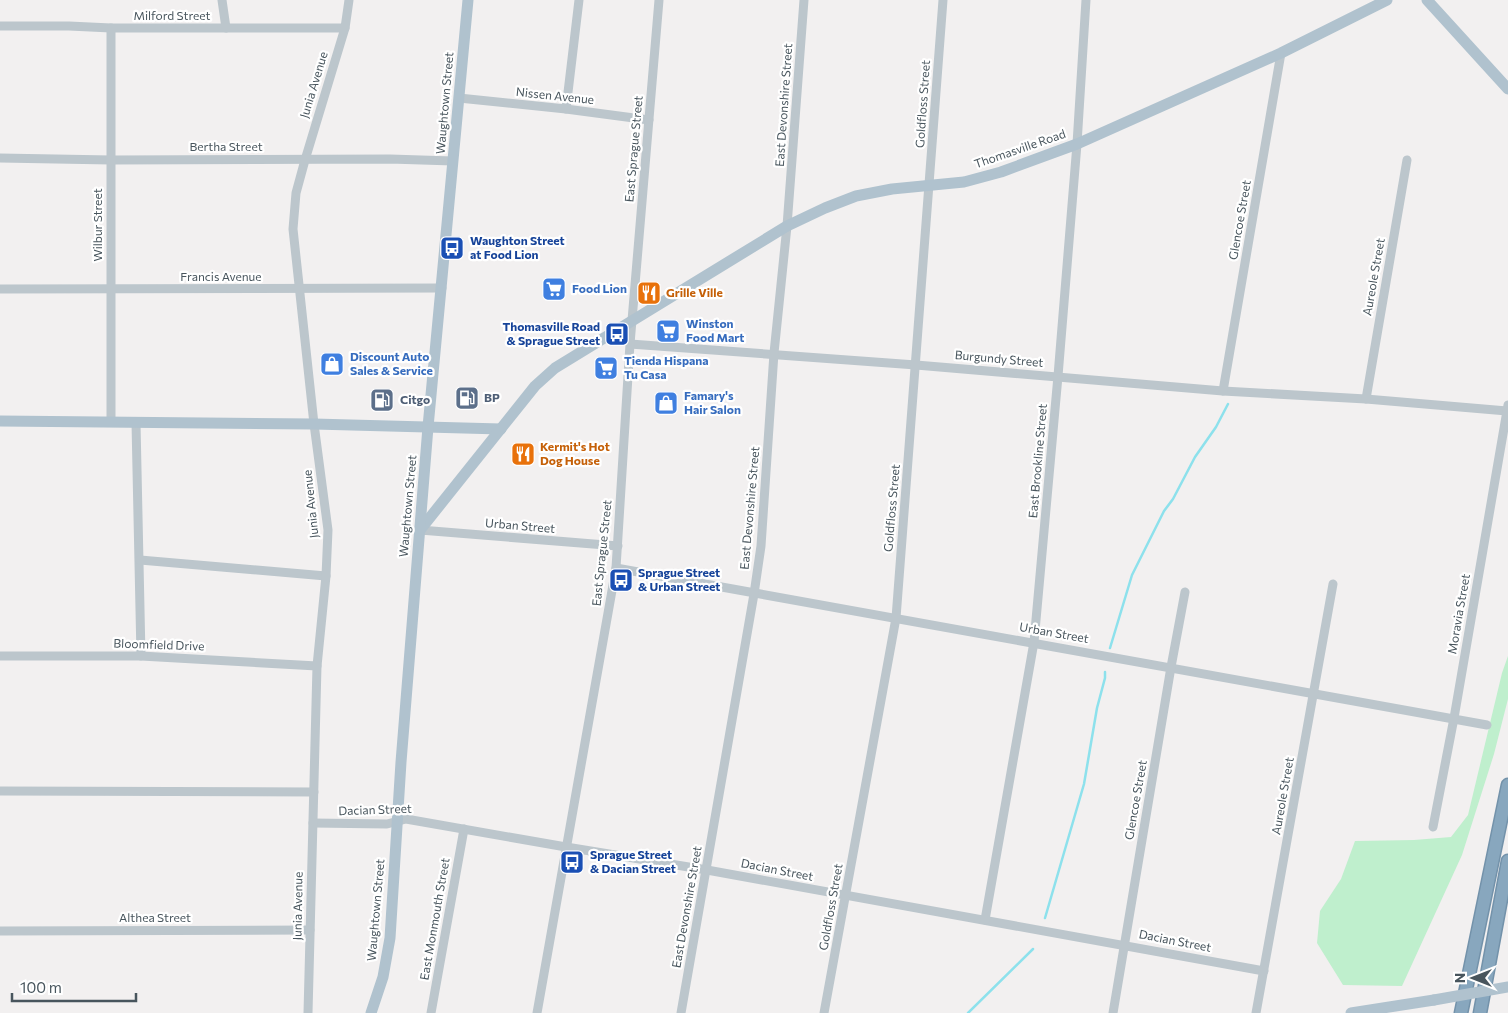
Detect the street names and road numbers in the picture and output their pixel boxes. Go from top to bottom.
street label: Milford Street [134,8,211,22]
street label: East Devonshire Street [772,43,794,167]
street label: Junia Avenue [296,50,331,120]
street label: Waughtown Street [433,51,455,155]
street label: Goldfloss Street [912,60,932,148]
street label: Nissen Avenue [515,84,595,106]
street label: East Sprague Street [621,95,645,203]
street label: Thomasville Road [972,126,1067,170]
street label: Bertha Street [189,139,263,153]
street label: Glencoe Street [1225,179,1253,261]
street label: Wilbur Street [90,188,104,262]
street label: Aureole Street [1359,237,1387,317]
street label: Francis Avenue [180,269,262,283]
street label: Burgundy Street [954,347,1044,369]
street label: East Brookline Street [1025,403,1049,519]
street label: East Devonshire Street [737,446,761,570]
street label: Waughtown Street [396,454,418,558]
street label: Goldfloss Street [880,463,902,552]
street label: Junia Avenue [299,469,322,539]
street label: East Sprague Street [588,499,614,607]
street label: Urban Street [485,515,556,535]
street label: Moravia Street [1444,573,1472,655]
street label: Urban Street [1018,619,1090,645]
street label: Bloomfield Drive [113,635,205,653]
street label: Aureole Street [1268,756,1296,836]
street label: Glencoe Street [1121,759,1149,841]
street label: Dacian Street [338,801,412,817]
street label: East Devonshire Street [668,845,704,969]
street label: Dacian Street [740,855,815,883]
street label: East Monmouth Street [416,857,452,981]
street label: Waughtown Street [364,858,386,962]
street label: Goldfloss Street [815,862,845,951]
street label: Junia Avenue [289,871,306,940]
street label: Althea Street [119,910,191,924]
street label: Dacian Street [1138,926,1213,954]

